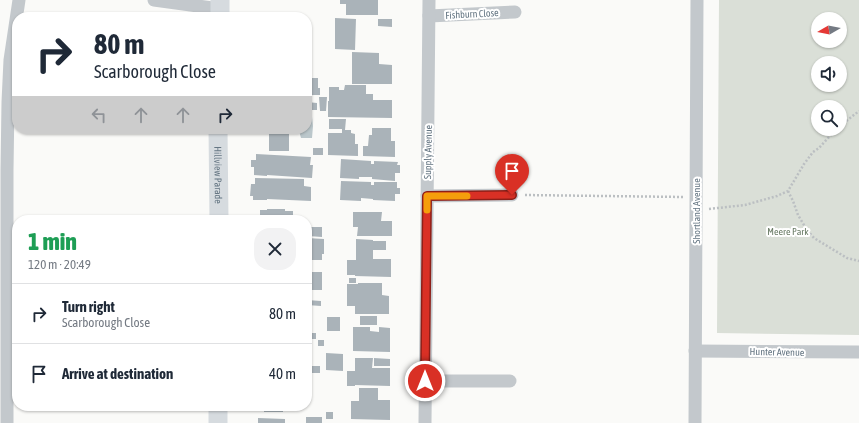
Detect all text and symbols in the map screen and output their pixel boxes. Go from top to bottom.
street label: Fishburn Close [445,7,499,21]
north arrow [811,12,847,48]
map controls [811,12,847,136]
icon: right [28,28,80,80]
text: 80 m [94,28,144,60]
button: sound [811,56,847,92]
text: Scarborough Close [94,61,216,82]
button: search [811,100,847,136]
icon: left [88,104,110,126]
icon: ahead [130,104,152,126]
icon: ahead [172,104,194,126]
icon: right [214,104,236,126]
street label: Supply Avenue [422,124,434,179]
street label: Hillview Parade [213,146,224,204]
pin [495,154,529,195]
icon: arrive [501,160,523,182]
street label: Shortland Avenue [691,178,702,244]
park label: Meere Park [767,226,809,237]
text: 1 min [28,228,77,255]
button: close [254,228,296,270]
text: 120 m · 20:49 [28,257,91,272]
text: Turn right [62,298,115,315]
icon: right [28,303,50,325]
text: 80 m [269,305,296,322]
text: Scarborough Close [62,315,150,330]
street label: Hunter Avenue [750,346,805,358]
position arrow [404,360,446,402]
icon: arrive [28,363,50,385]
text: Arrive at destination [62,365,173,382]
text: 40 m [269,365,296,382]

